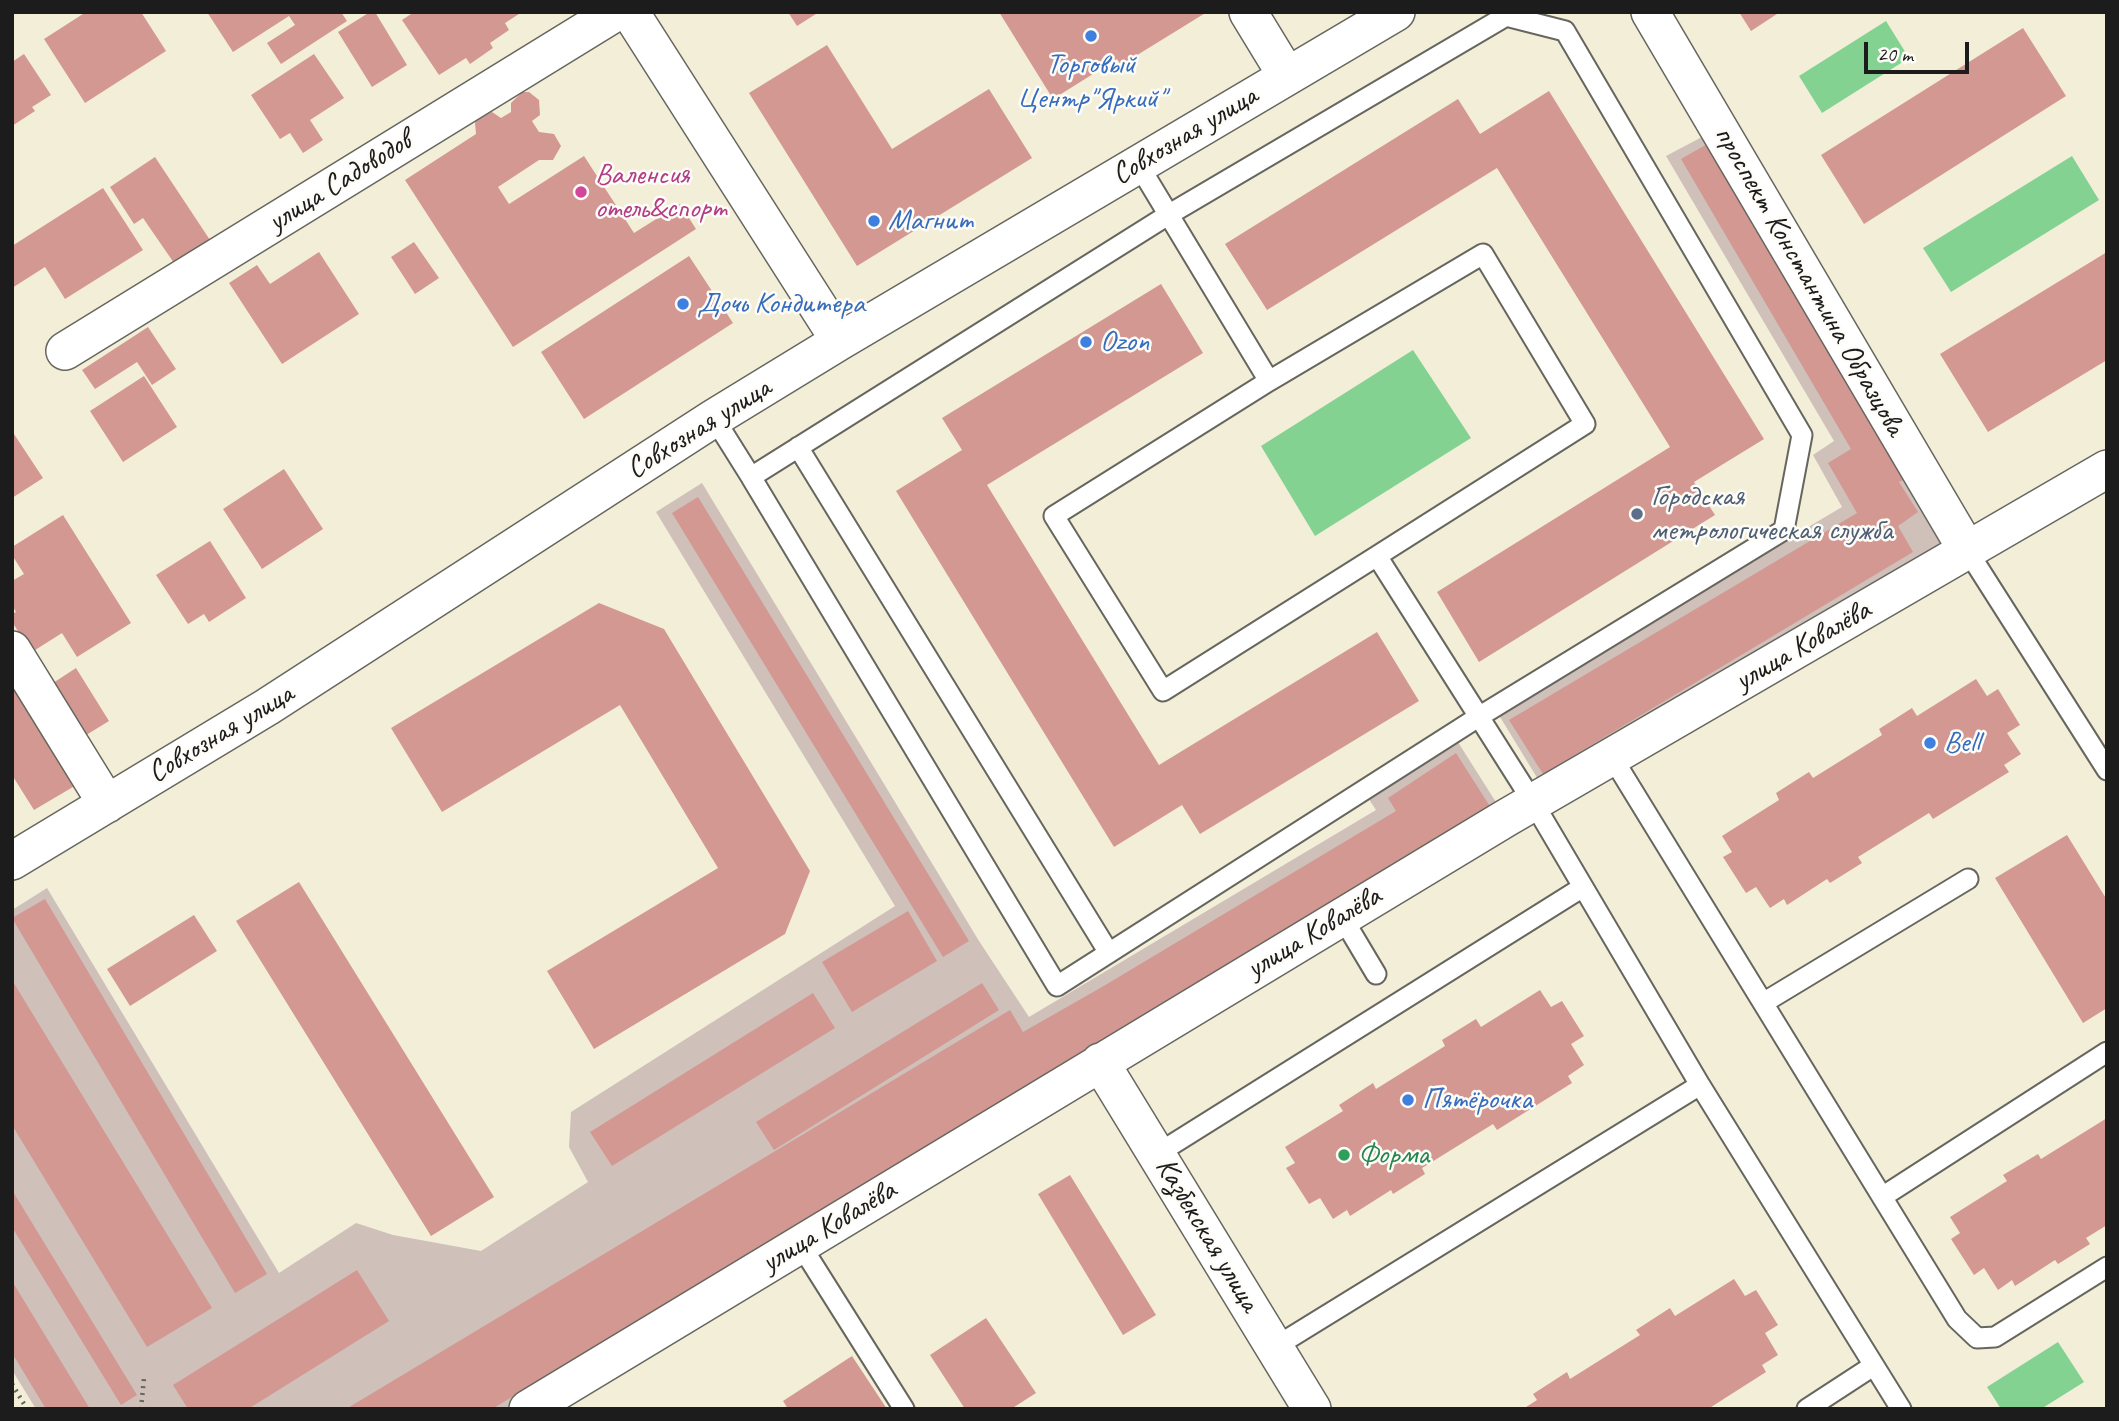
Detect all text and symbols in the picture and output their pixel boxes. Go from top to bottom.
marker: Торговый Центр"Яркий" [1083,28,1099,44]
scale bar [1867,28,1972,72]
text: 20 m [1877,41,1913,67]
place label: Торговый Центр"Яркий" [1017,47,1165,118]
street label: Совхозная улица [1106,79,1264,193]
street label: проспект Константина Образцова [1705,120,1913,442]
street label: улица Садоводов [262,124,418,240]
place label: Валенсия отель&спорт [595,157,726,228]
marker: Валенсия отель&спорт [573,184,589,200]
place label: Магнит [888,203,973,239]
marker: Магнит [866,213,882,229]
place label: Дочь Кондитера [697,286,865,322]
marker: Дочь Кондитера [675,296,691,312]
place label: Ozon [1100,324,1149,360]
marker: Ozon [1078,334,1094,350]
street label: Совхозная улица [620,370,778,488]
place label: Городская метрологическая служба [1651,479,1893,550]
marker: Городская метрологическая служба [1629,506,1645,522]
street label: улица Ковалёва [1729,593,1877,699]
street label: Совхозная улица [142,677,300,791]
place label: Bell [1944,725,1980,761]
marker: Bell [1922,735,1938,751]
street label: улица Ковалёва [1240,879,1388,987]
place label: Пятёрочка [1422,1082,1532,1118]
marker: Пятёрочка [1400,1092,1416,1108]
place label: Форма [1358,1137,1429,1173]
marker: Форма [1336,1147,1352,1163]
street label: Казбекская улица [1147,1151,1267,1319]
street label: улица Ковалёва [755,1173,903,1281]

